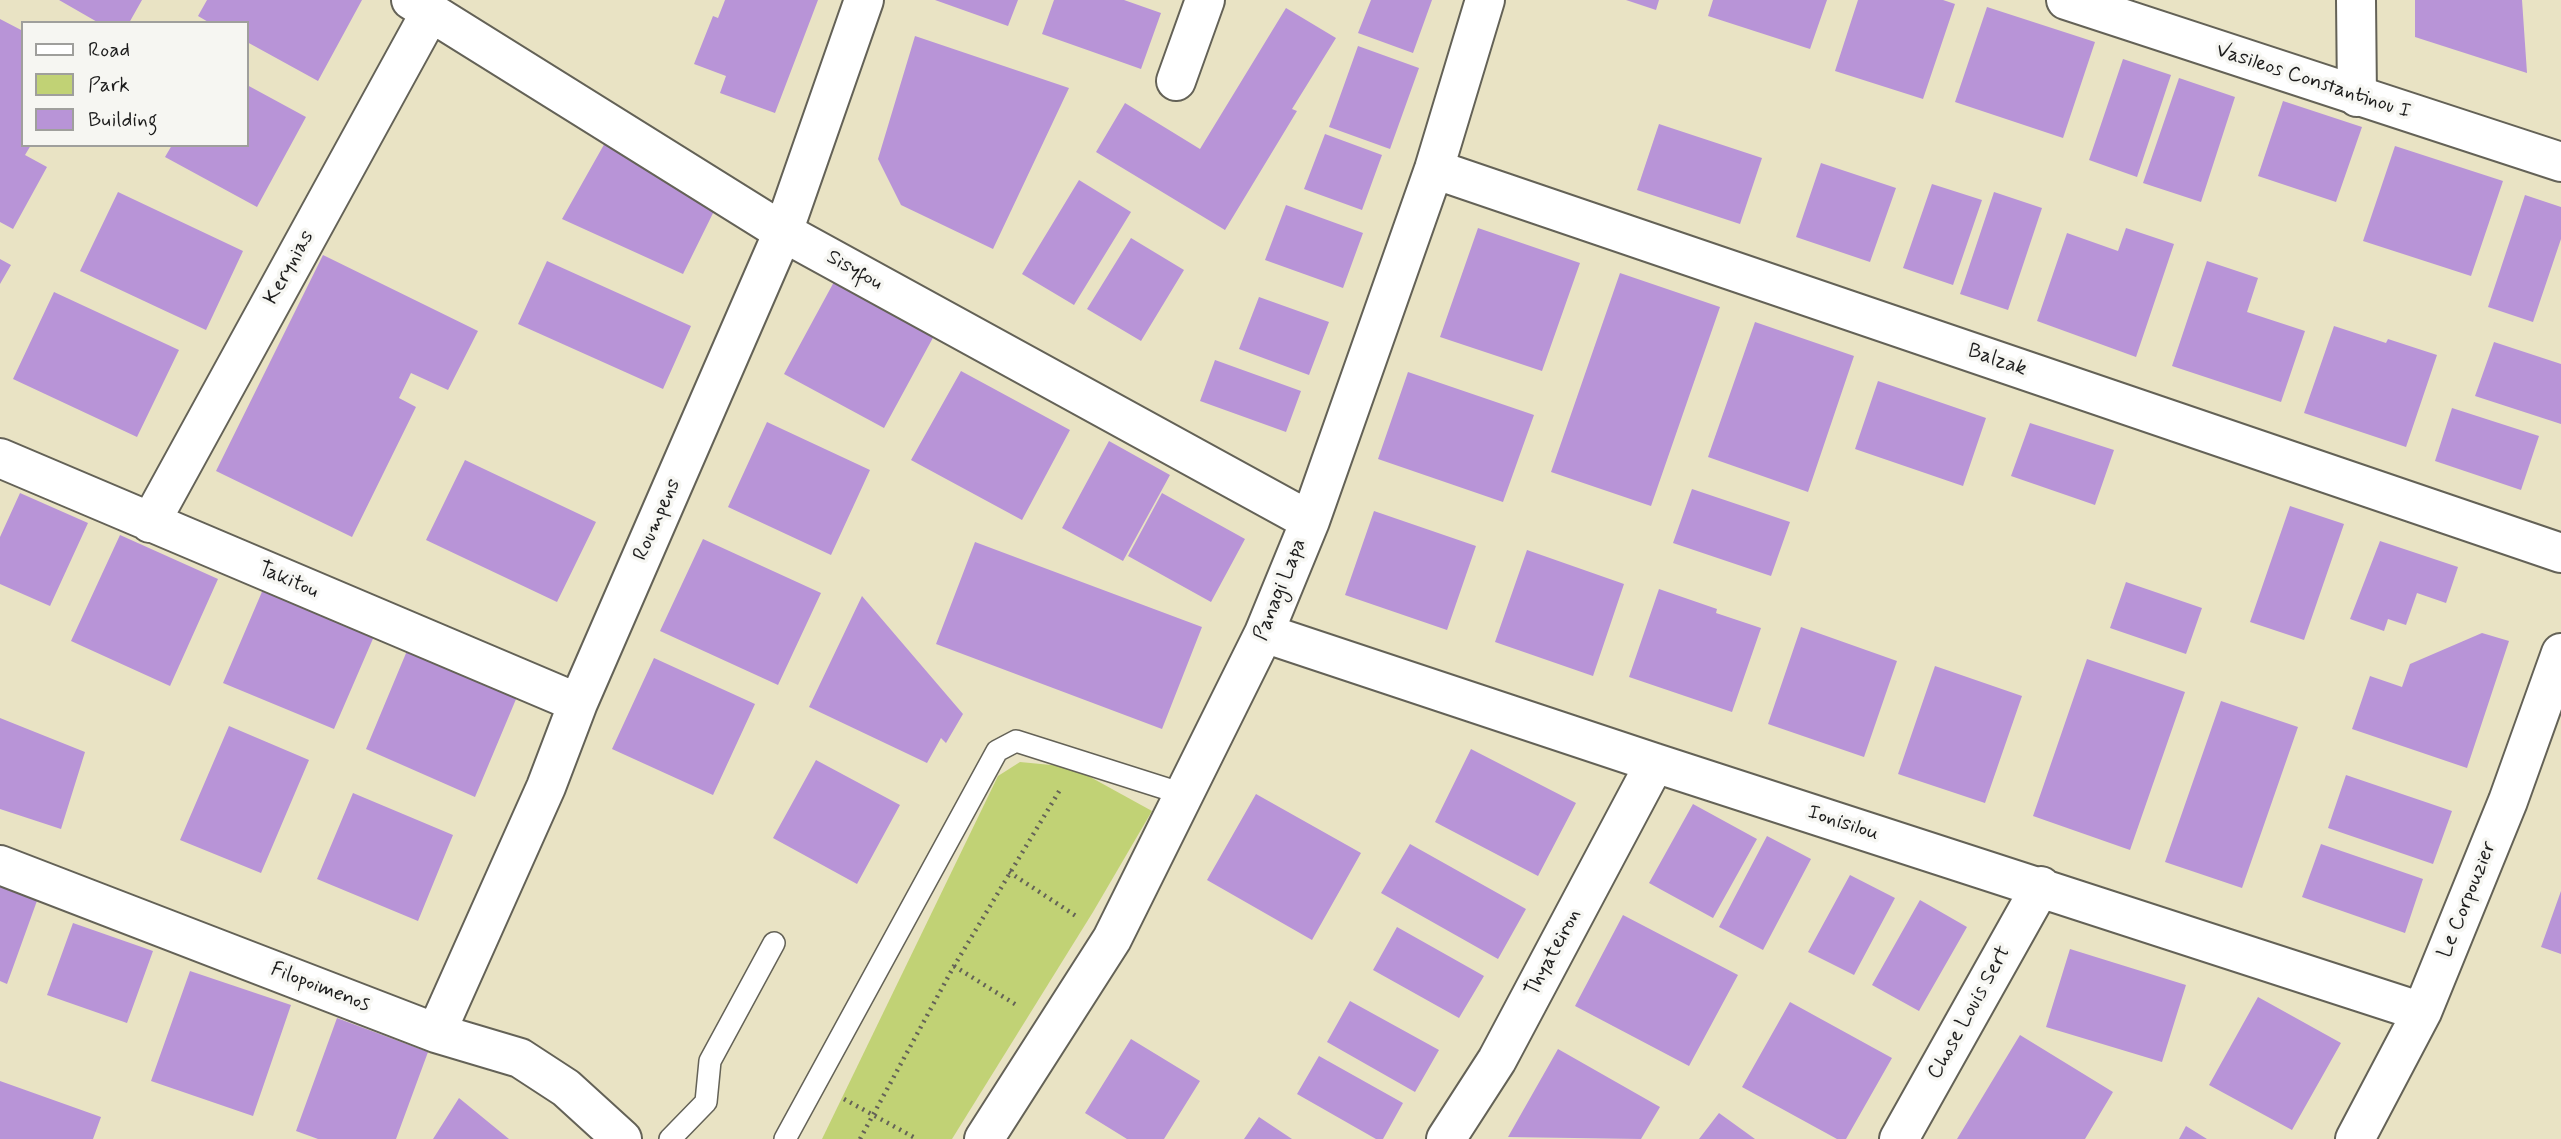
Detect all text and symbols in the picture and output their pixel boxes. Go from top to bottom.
legend [21,21,248,147]
text: Road [88,36,130,64]
street label: Vasileos Constantinou I [2213,39,2413,125]
text: Park [88,71,130,99]
text: Building [88,106,158,134]
street label: Kerynias [259,226,321,310]
street label: Sisyfou [821,245,887,297]
street label: Balzak [1964,339,2030,383]
street label: Roumpens [629,475,687,565]
street label: Panagi Lapa [1249,535,1313,645]
street label: Takitou [254,557,322,605]
street label: Ionisilou [1804,801,1882,847]
street label: Le Corpouzier [2433,838,2503,962]
street label: Thyateiron [1520,905,1588,1001]
street label: Chose Louis Sert [1923,942,2017,1084]
street label: Filopoimenos [267,958,373,1018]

